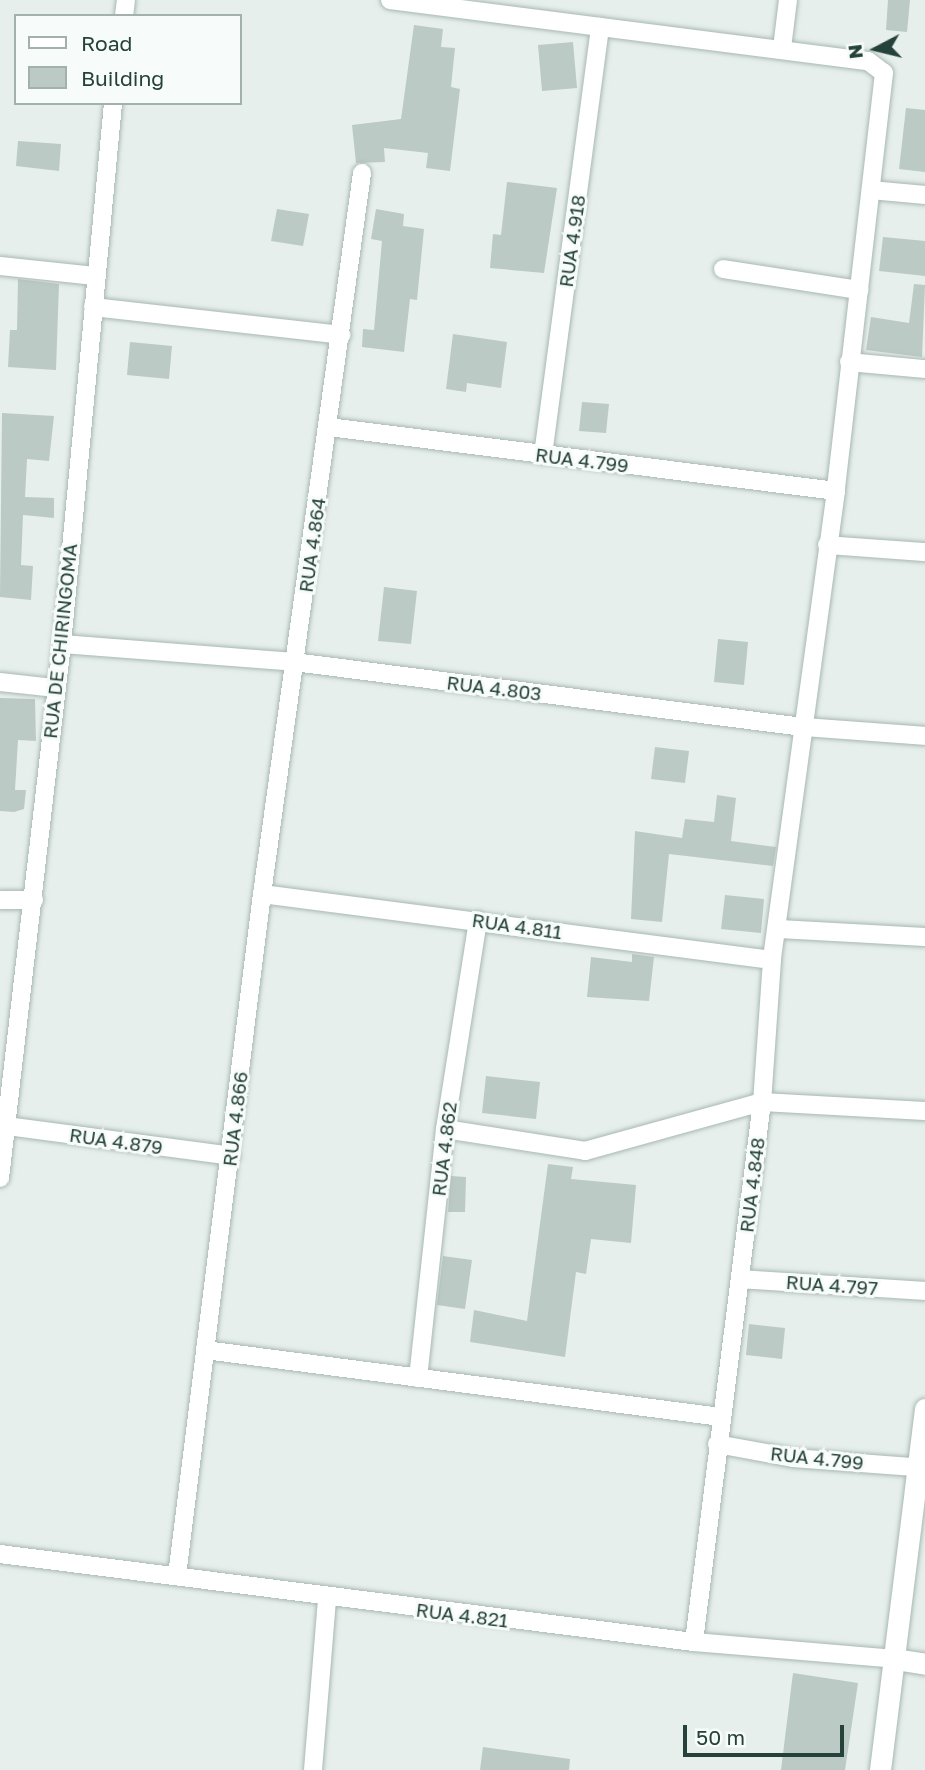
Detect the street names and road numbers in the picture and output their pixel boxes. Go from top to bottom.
street label: RUA 4.918 [554,193,590,289]
street label: RUA 4.799 [534,443,630,477]
street label: RUA 4.864 [294,496,330,594]
street label: RUA DE CHIRINGOMA [38,542,82,740]
street label: RUA 4.803 [445,671,543,705]
street label: RUA 4.811 [470,908,564,944]
street label: RUA 4.866 [218,1070,252,1168]
street label: RUA 4.862 [427,1101,461,1197]
street label: RUA 4.879 [68,1123,164,1159]
street label: RUA 4.848 [735,1136,769,1234]
street label: RUA 4.797 [785,1270,879,1300]
street label: RUA 4.799 [769,1442,865,1474]
street label: RUA 4.821 [415,1598,509,1632]

